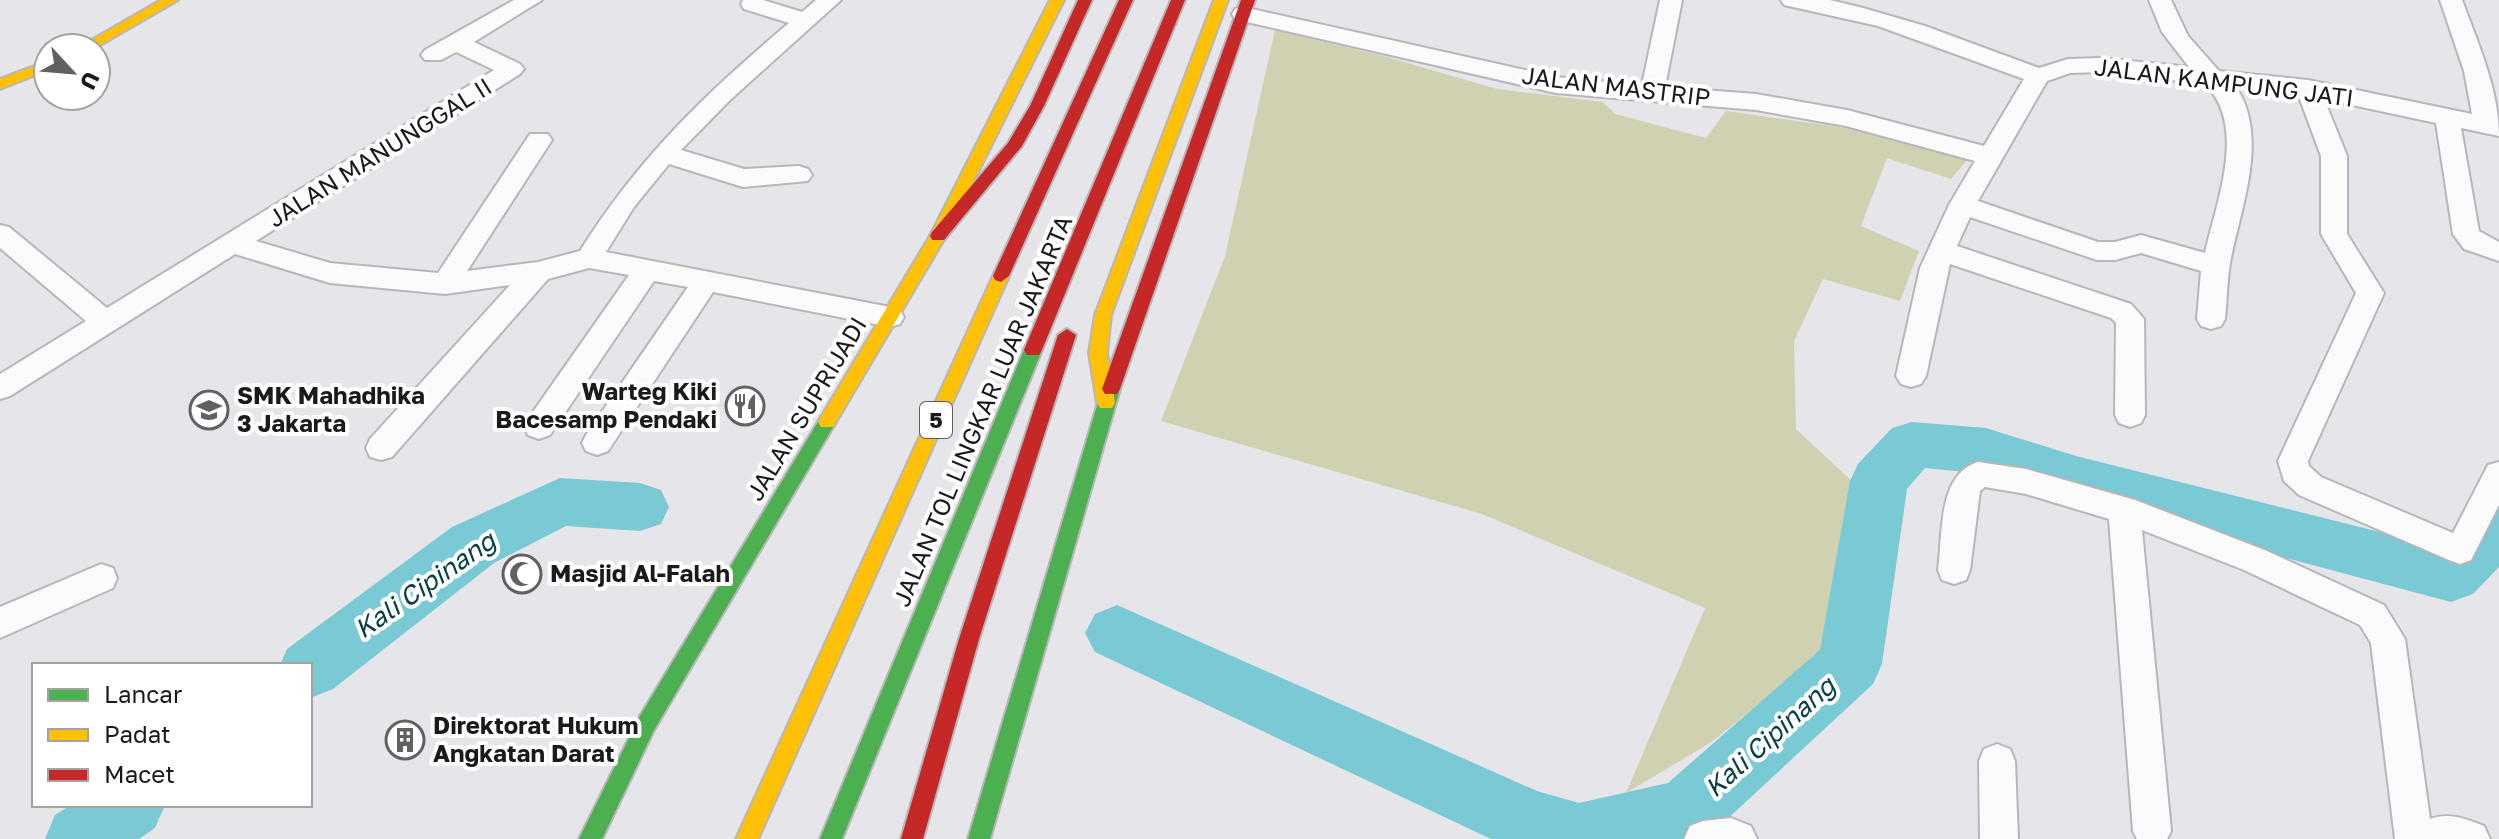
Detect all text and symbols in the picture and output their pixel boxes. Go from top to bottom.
north arrow [32,32,112,112]
street label: JALAN KAMPUNG JATI [2093,51,2355,112]
street label: JALAN MASTRIP [1520,60,1712,111]
text: U [75,68,106,94]
street label: JALAN MANUNGGAL II [262,71,496,232]
street label: JALAN TOL LINGKAR LUAR JAKARTA [886,210,1077,610]
street label: JALAN SUPRIJADI [739,311,872,505]
place label: Warteg Kiki Bacesamp Pendaki [495,376,717,433]
place label: SMK Mahadhika 3 Jakarta [237,380,425,437]
restaurant icon: Warteg Kiki Bacesamp Pendaki [724,385,766,427]
school or university icon: SMK Mahadhika 3 Jakarta [188,389,230,431]
road number: 5 [920,402,952,438]
water label: Kali Cipinang [348,524,503,644]
mosque icon: Masjid Al-Falah [501,553,543,595]
place label: Masjid Al-Falah [550,558,730,587]
legend [32,663,312,807]
water label: Kali Cipinang [1698,669,1843,803]
text: Lancar [104,679,182,708]
place label: Direktorat Hukum Angkatan Darat [433,710,638,767]
text: Padat [104,719,171,748]
building icon: Direktorat Hukum Angkatan Darat [384,719,426,761]
text: Macet [104,759,175,788]

